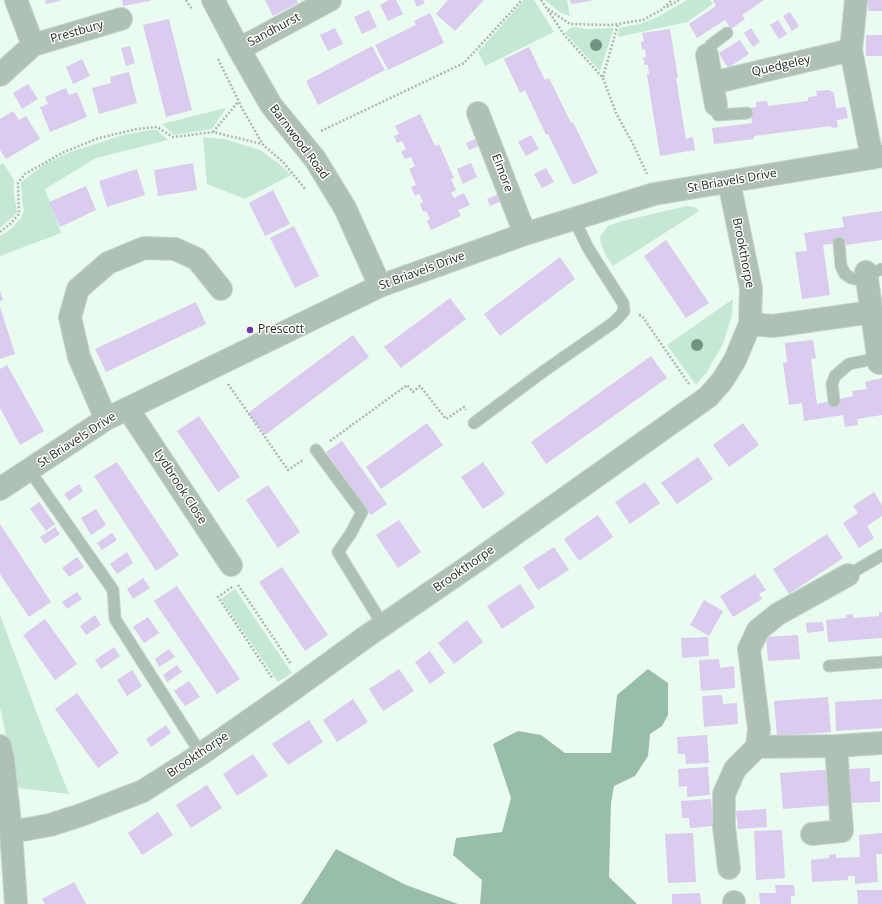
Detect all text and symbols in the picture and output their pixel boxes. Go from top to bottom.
street label: Sandhurst [245,10,303,50]
street label: Prestbury [49,18,105,46]
street label: Quedgeley [750,52,812,80]
street label: Barnwood Road [266,102,332,182]
street label: Elmore [488,152,516,194]
street label: St Briavels Drive [686,166,778,196]
street label: Brookthorpe [729,217,757,289]
street label: St Briavels Drive [377,249,467,293]
place label: Prescott [258,323,304,337]
marker: Prescott [245,325,255,335]
street label: St Briavels Drive [35,409,119,471]
street label: Lydbrook Close [151,447,209,527]
street label: Brookthorpe [431,543,497,595]
street label: Brookthorpe [164,729,232,781]

